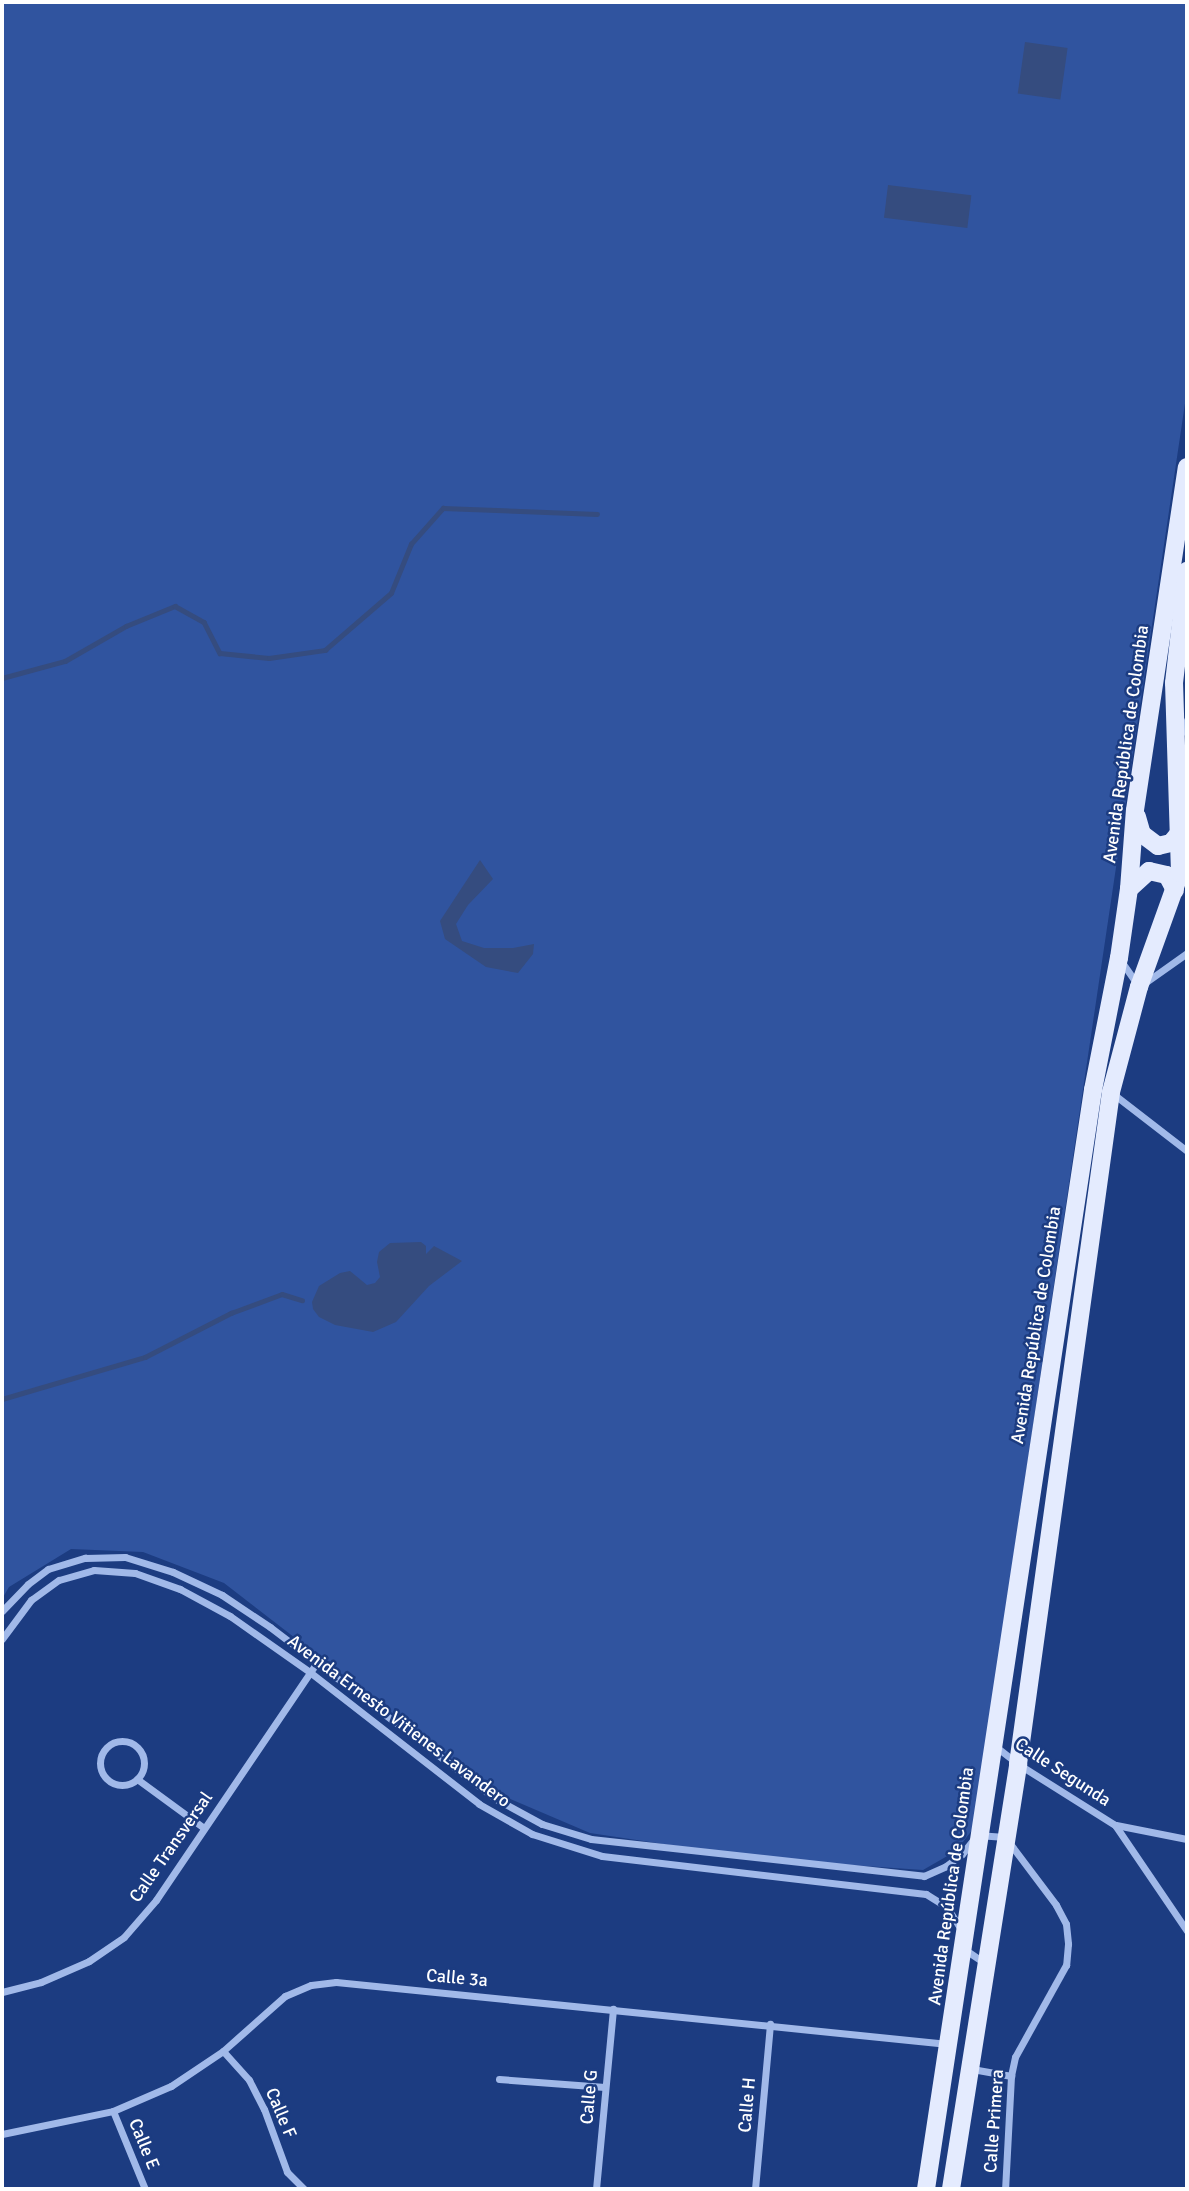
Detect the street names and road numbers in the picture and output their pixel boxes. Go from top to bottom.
street label: Avenida República de Colombia [1099,624,1153,864]
street label: Avenida República de Colombia [1007,1205,1065,1445]
street label: Avenida Ernesto Vitienes Lavandero [283,1630,515,1812]
street label: Calle Segunda [1011,1733,1115,1811]
street label: Avenida República de Colombia [924,1766,978,2006]
street label: Calle Transversal [125,1787,217,1907]
street label: Calle 3a [425,1965,489,1991]
street label: Calle Primera [980,2068,1008,2174]
street label: Calle G [576,2069,602,2125]
street label: Calle H [734,2077,760,2133]
street label: Calle F [261,2085,301,2141]
street label: Calle E [124,2115,164,2173]

